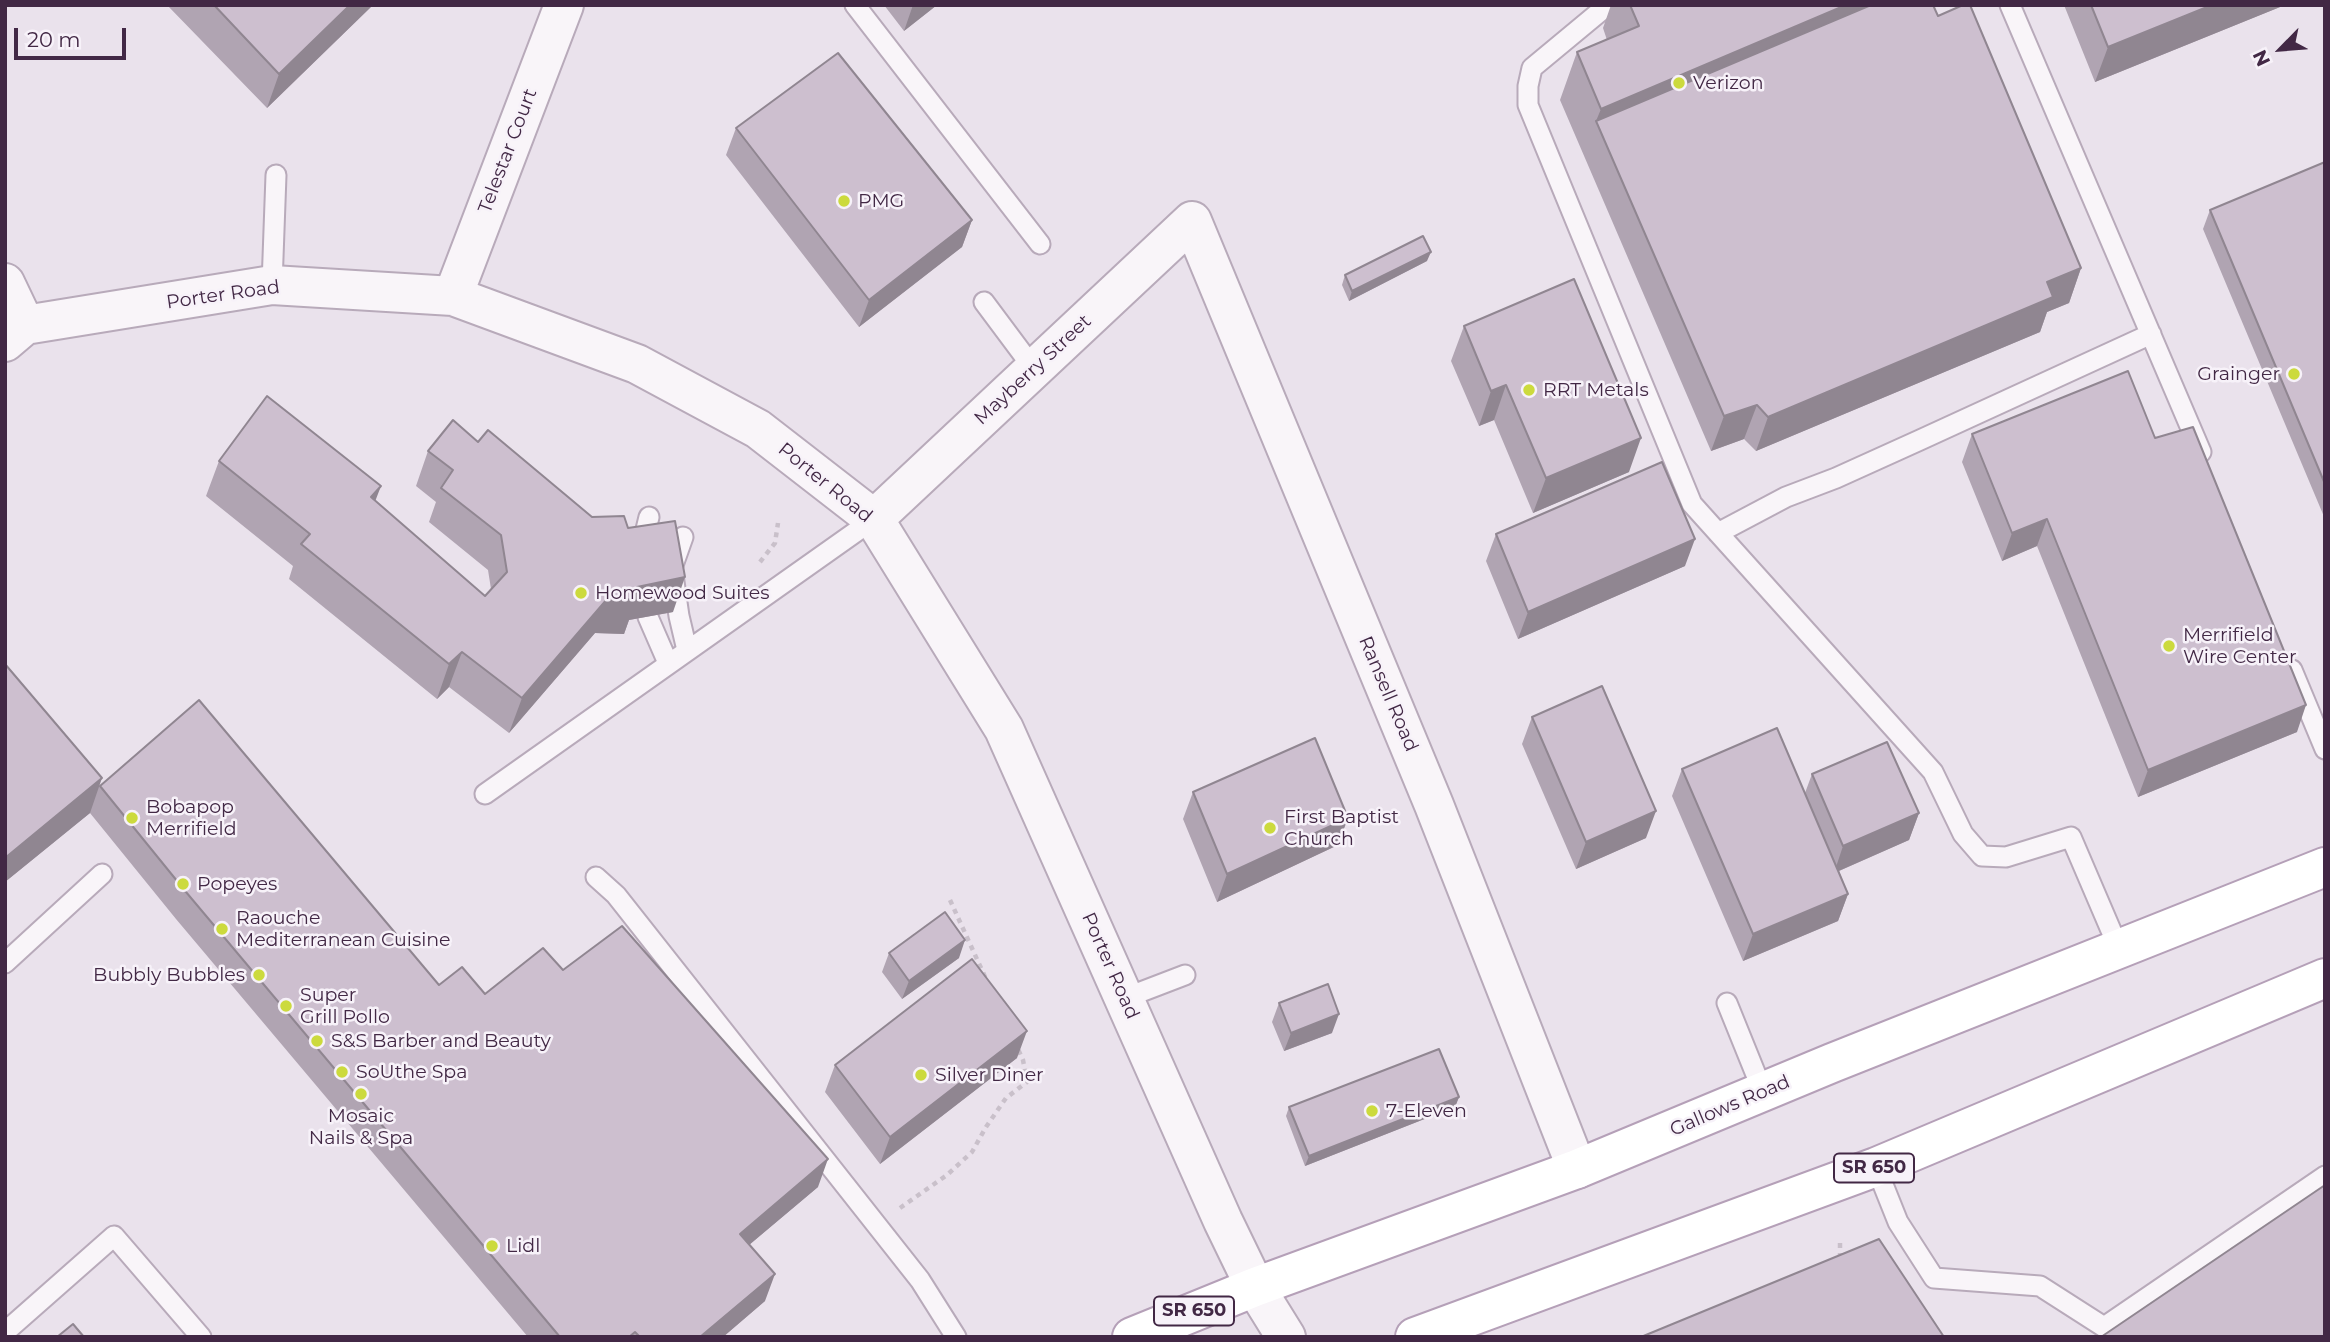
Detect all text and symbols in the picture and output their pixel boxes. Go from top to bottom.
scale bar [18,14,130,58]
north arrow [2246,14,2316,84]
text: 20 m [27,27,81,52]
text: N [2248,46,2275,70]
place label: Verizon [1693,72,1764,94]
marker: Verizon [1671,75,1687,91]
street label: Telestar Court [474,85,542,217]
place label: PMG [858,190,904,212]
marker: PMG [836,193,852,209]
street label: Porter Road [165,276,281,314]
street label: Mayberry Street [970,310,1096,430]
place label: Grainger [2197,363,2280,385]
marker: Grainger [2286,366,2302,382]
place label: RRT Metals [1543,379,1649,401]
marker: RRT Metals [1521,382,1537,398]
street label: Porter Road [773,438,877,528]
place label: Homewood Suites [595,582,769,604]
marker: Homewood Suites [573,585,589,601]
place label: Merrifield Wire Center [2183,624,2297,668]
street label: Ransell Road [1353,633,1423,755]
marker: Merrifield Wire Center [2161,638,2177,654]
place label: Bobapop Merrifield [146,796,237,840]
place label: First Baptist Church [1284,806,1399,850]
marker: Bobapop Merrifield [124,810,140,826]
marker: First Baptist Church [1262,820,1278,836]
place label: Popeyes [197,873,277,895]
marker: Popeyes [175,876,191,892]
place label: Raouche Mediterranean Cuisine [236,907,451,951]
street label: Porter Road [1076,909,1144,1023]
marker: Raouche Mediterranean Cuisine [214,921,230,937]
place label: Bubbly Bubbles [93,964,245,986]
marker: Bubbly Bubbles [251,967,267,983]
place label: Super Grill Pollo [300,984,390,1028]
marker: Super Grill Pollo [278,998,294,1014]
place label: S&S Barber and Beauty [331,1030,551,1052]
marker: S&S Barber and Beauty [309,1033,325,1049]
place label: SoUthe Spa [356,1061,467,1083]
marker: SoUthe Spa [334,1064,350,1080]
place label: Silver Diner [935,1064,1044,1086]
marker: Silver Diner [913,1067,929,1083]
street label: Gallows Road [1667,1070,1793,1142]
marker: Mosaic Nails & Spa [353,1086,369,1102]
place label: 7-Eleven [1386,1100,1467,1122]
marker: 7-Eleven [1364,1103,1380,1119]
place label: Mosaic Nails & Spa [309,1105,413,1149]
road number: SR 650 [1834,1154,1914,1182]
place label: Lidl [506,1235,540,1257]
marker: Lidl [484,1238,500,1254]
road number: SR 650 [1154,1296,1234,1326]

